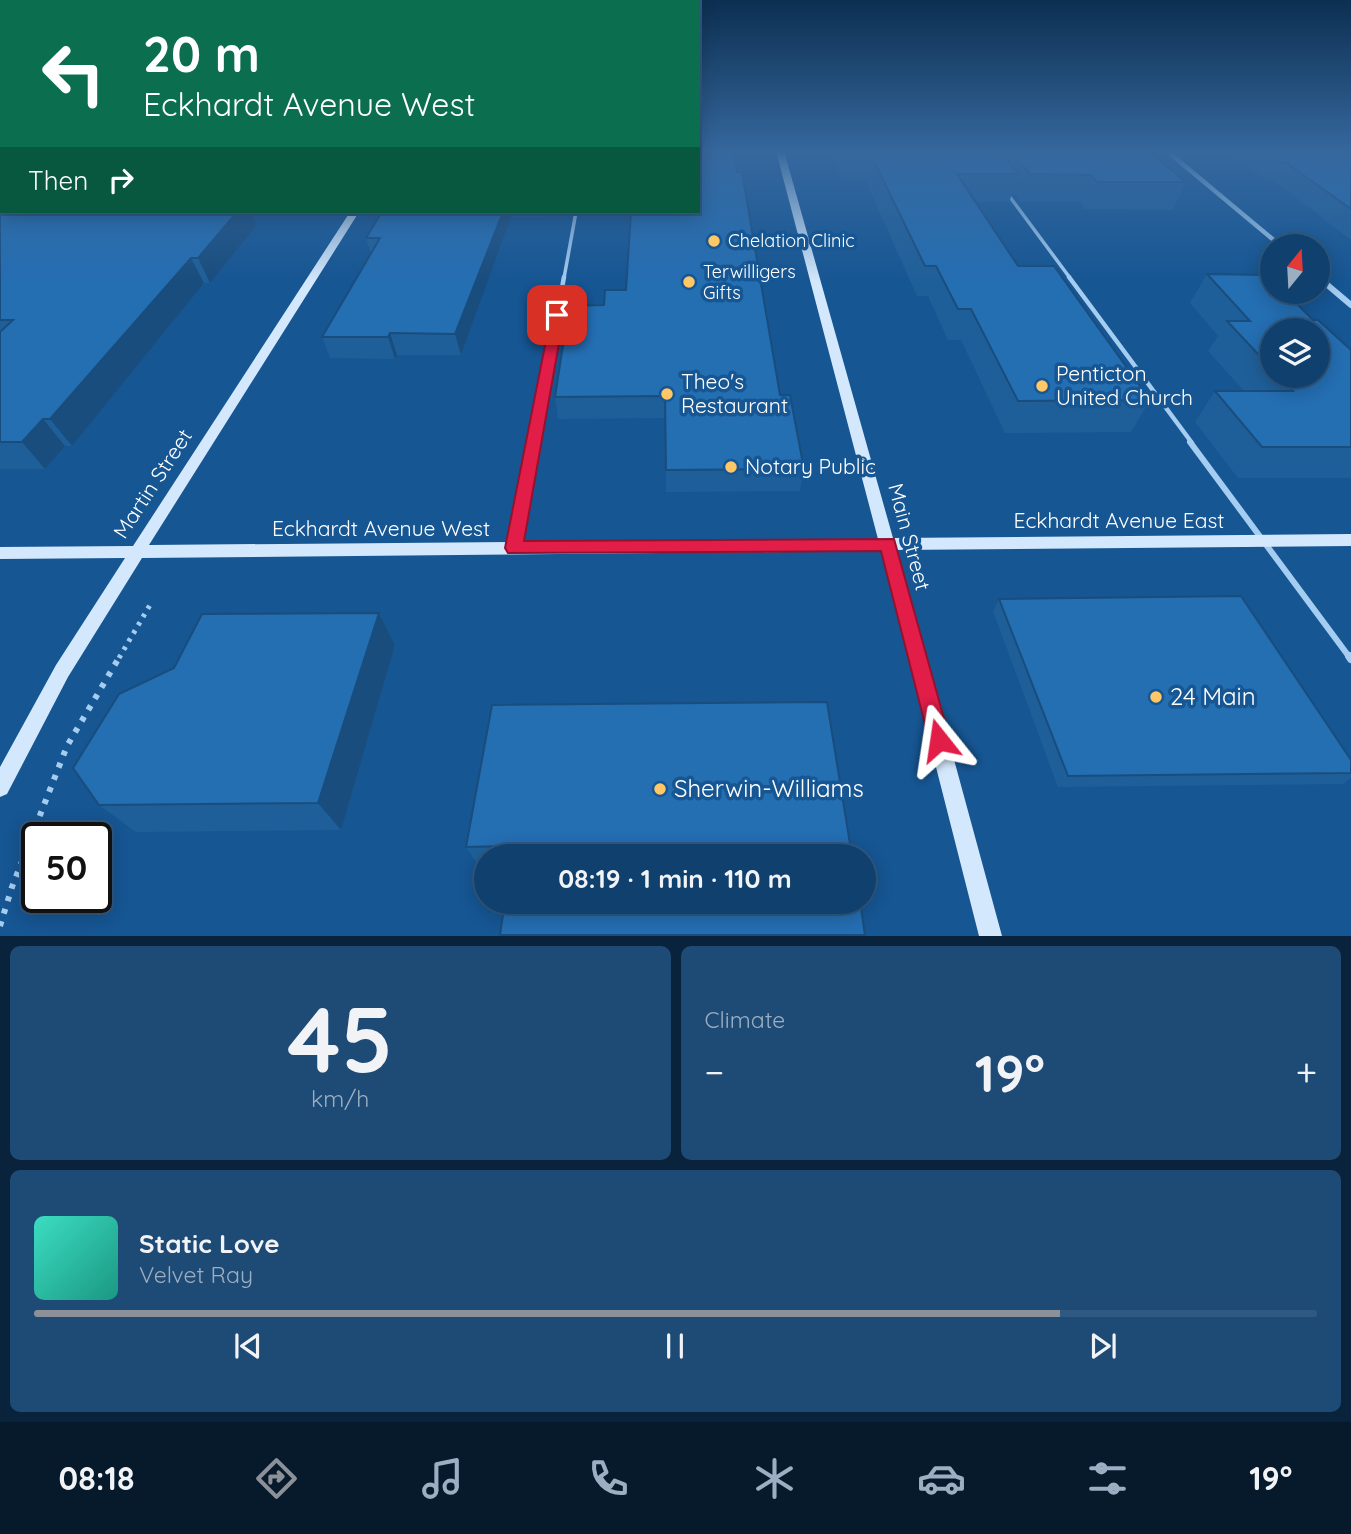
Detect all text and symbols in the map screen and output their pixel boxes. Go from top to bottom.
text: 20 m [143,23,260,84]
icon: left [28,28,119,119]
text: Eckhardt Avenue West [143,84,475,124]
icon: right [102,161,140,199]
text: Then [28,164,88,197]
place label: Chelation Clinic [728,229,855,252]
marker: Chelation Clinic [706,233,722,249]
north arrow [1260,234,1330,304]
map controls [1260,234,1330,388]
place label: Terwilligers Gifts [703,260,796,304]
marker: Terwilligers Gifts [681,274,697,290]
pin [527,285,587,345]
icon: arrive [538,296,576,334]
button: layers [1260,318,1330,388]
place label: Penticton United Church [1056,360,1193,410]
place label: Theo's Restaurant [681,368,788,418]
marker: Penticton United Church [1034,378,1050,394]
marker: Theo's Restaurant [659,386,675,402]
street label: Martin Street [107,424,197,543]
place label: Notary Public [745,453,876,479]
marker: Notary Public [723,459,739,475]
street label: Main Street [883,480,937,593]
street label: Eckhardt Avenue East [1014,507,1224,533]
street label: Eckhardt Avenue West [272,515,490,541]
place label: 24 Main [1170,681,1256,711]
marker: 24 Main [1148,689,1164,705]
position arrow [902,703,976,777]
place label: Sherwin-Williams [674,773,864,803]
marker: Sherwin-Williams [652,781,668,797]
speed limit sign: 50 [21,822,112,913]
text: 08:19 · 1 min · 110 m [558,862,792,895]
text: 45 [287,981,393,1095]
text: Climate [705,1005,785,1034]
text: 19° [975,1040,1045,1105]
text: − [705,1048,724,1096]
text: + [1296,1048,1317,1096]
text: km/h [311,1084,369,1113]
text: Static Love [139,1227,280,1260]
text: Velvet Ray [139,1260,253,1289]
icon: previous [229,1327,267,1365]
icon: pause [656,1327,694,1365]
icon: next [1084,1327,1122,1365]
icon: directions [252,1454,301,1503]
icon: music [418,1454,467,1503]
icon: phone [584,1454,633,1503]
icon: climate [750,1454,799,1503]
icon: car [917,1454,966,1503]
icon: filters [1083,1454,1132,1503]
text: 08:18 [59,1458,135,1498]
text: 19° [1249,1458,1292,1498]

